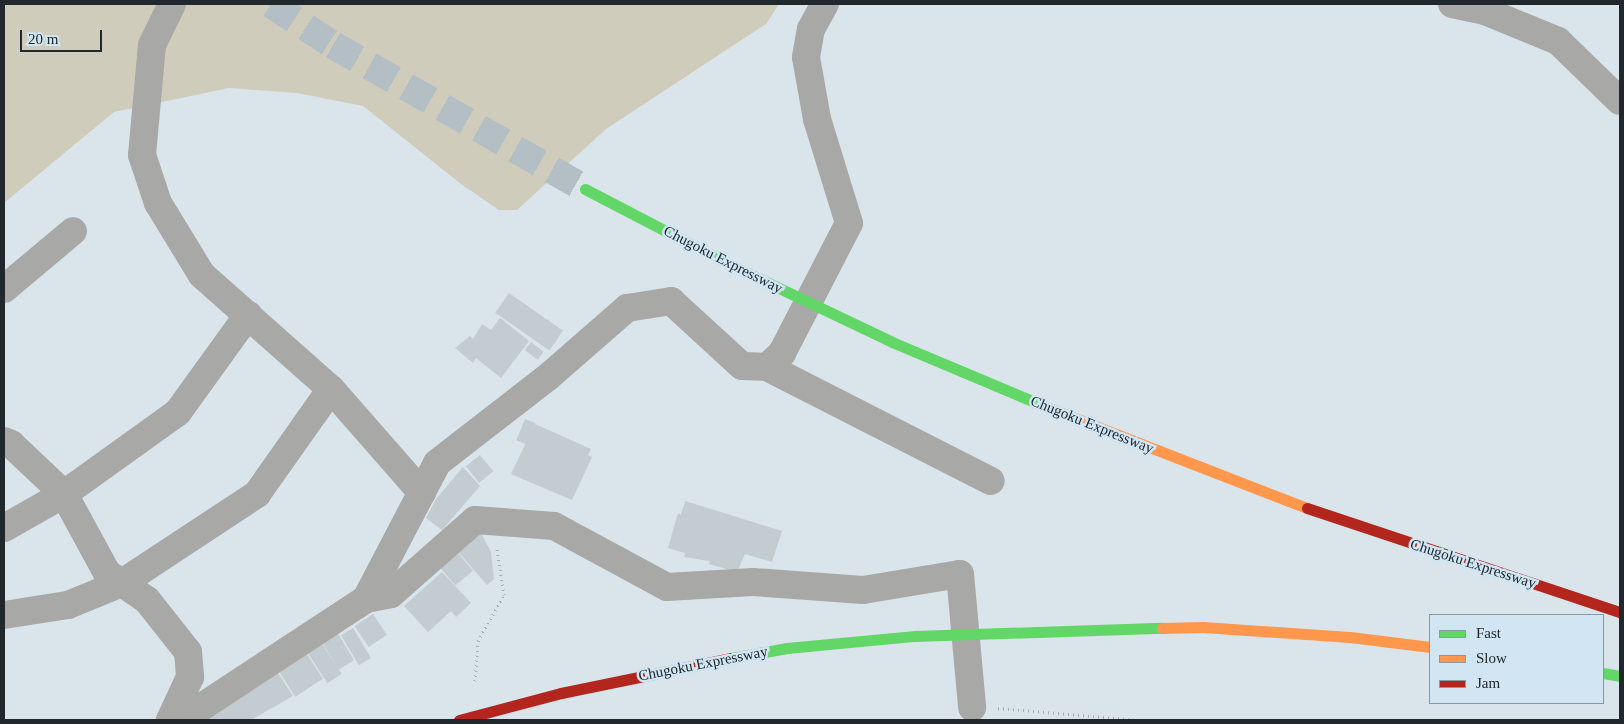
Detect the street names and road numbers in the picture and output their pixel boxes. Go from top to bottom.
street label: Chugoku Expressway [654,219,792,301]
street label: Chugoku Expressway [1021,389,1163,461]
street label: Chugoku Expressway [1400,533,1546,595]
street label: Chugoku Expressway [629,641,777,687]

